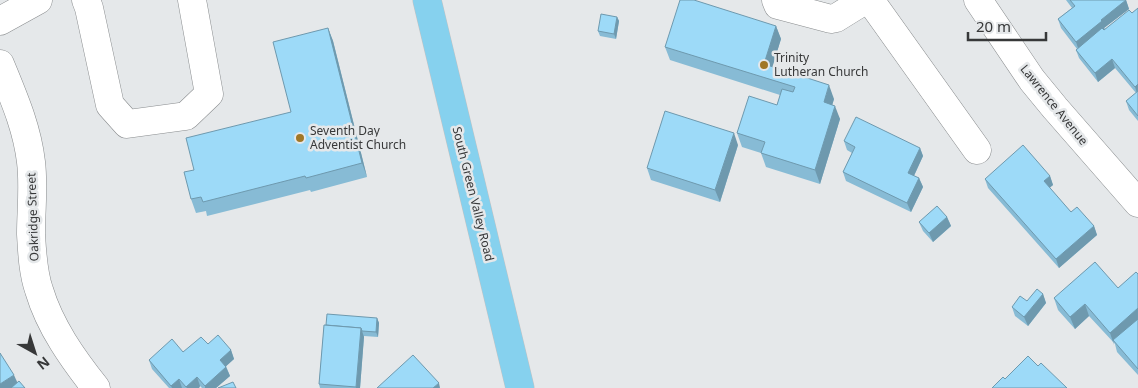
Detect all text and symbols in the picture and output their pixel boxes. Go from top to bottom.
scale bar [968,10,1046,42]
text: 20 m [976,16,1011,36]
place label: Trinity Lutheran Church [774,49,869,80]
marker: Trinity Lutheran Church [758,59,770,71]
street label: Lawrence Avenue [1017,61,1092,149]
place label: Seventh Day Adventist Church [310,122,406,153]
street label: South Green Valley Road [449,125,498,263]
marker: Seventh Day Adventist Church [294,132,306,144]
street label: Oakridge Street [22,172,43,262]
north arrow [10,328,60,378]
text: N [33,353,54,374]

